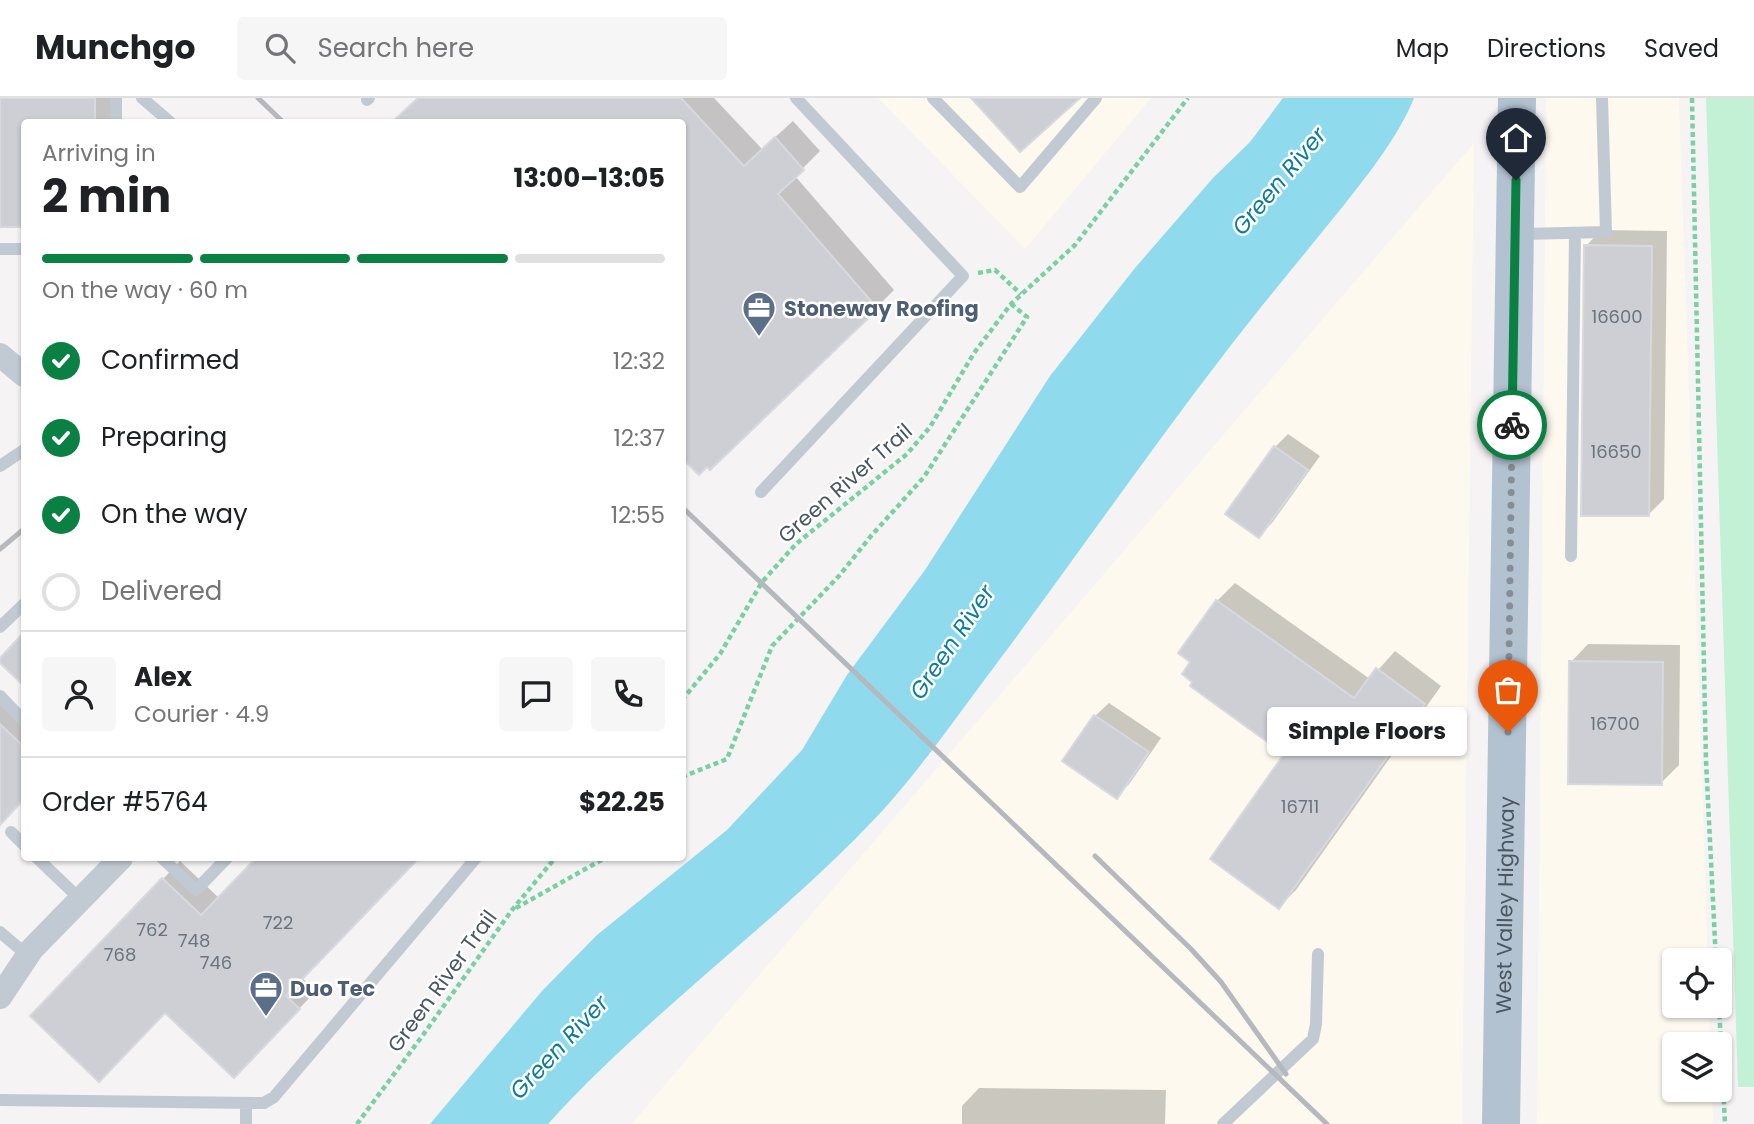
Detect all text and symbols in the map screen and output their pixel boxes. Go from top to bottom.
search box [237,17,727,80]
text: Munchgo [35,24,195,71]
icon: search [261,29,299,67]
text: Search here [317,30,474,66]
text: Map [1396,32,1449,65]
text: Directions [1487,32,1606,65]
text: Saved [1644,32,1719,65]
pin [1486,108,1546,180]
water label: Green River [1224,119,1335,242]
icon: home [1497,119,1535,157]
text: Arriving in [42,137,156,169]
text: 13:00–13:05 [513,160,665,196]
text: 2 min [42,164,171,228]
text: On the way · 60 m [42,274,248,306]
office icon: Stoneway Roofing [740,289,778,338]
place label: Stoneway Roofing [784,294,979,323]
house number: 16600 [1591,304,1643,329]
icon: check [42,342,80,380]
text: Confirmed [101,342,239,378]
text: 12:32 [613,345,665,377]
courier [1477,390,1547,460]
icon: bike [1493,406,1531,444]
street label: Green River Trail [772,417,918,549]
icon: check [42,419,80,457]
text: Preparing [101,419,227,455]
text: 12:37 [613,422,665,454]
house number: 16650 [1590,439,1642,464]
icon: check [42,496,80,534]
text: On the way [101,496,248,532]
text: 12:55 [611,499,665,531]
text: Delivered [101,573,222,609]
water label: Green River [902,577,1003,706]
button: person [42,657,116,731]
button: chat [499,657,573,731]
button: phone [591,657,665,731]
text: Alex [134,659,192,695]
pin [1478,660,1538,732]
icon: bag [1489,671,1527,709]
text: Courier · 4.9 [134,698,269,730]
callout: Simple Floors [1266,708,1466,756]
house number: 16700 [1590,711,1640,736]
text: Simple Floors [1288,715,1446,747]
text: Order #5764 [42,784,208,820]
text: $22.25 [579,784,665,820]
house number: 16711 [1281,794,1319,819]
street label: West Valley Highway [1488,796,1521,1014]
street label: Green River Trail [381,904,503,1058]
house number: 722 [263,910,293,935]
house number: 762 [136,917,168,942]
house number: 748 [178,928,210,953]
house number: 768 [104,942,136,967]
map controls [1662,948,1732,1102]
button: locate [1662,948,1732,1018]
house number: 746 [200,950,232,975]
office icon: Duo Tec [247,969,285,1018]
place label: Duo Tec [290,974,376,1003]
water label: Green River [502,987,617,1106]
button: layers [1662,1032,1732,1102]

